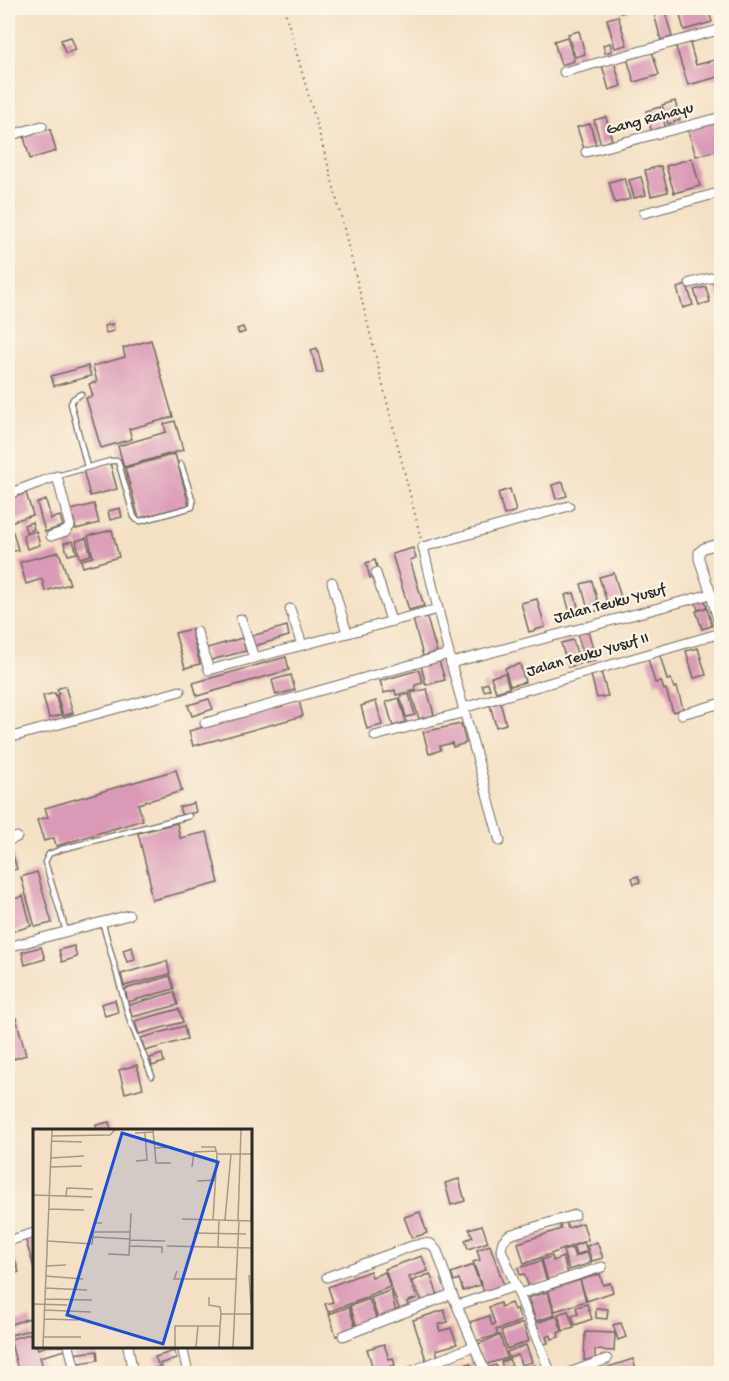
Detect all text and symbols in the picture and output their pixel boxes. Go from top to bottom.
street label: Gang Rahayu [604,99,696,141]
street label: Jalan Teuku Yusuf [552,581,669,629]
street label: Jalan Teuku Yusuf II [525,629,651,683]
inset map [33,1129,252,1348]

